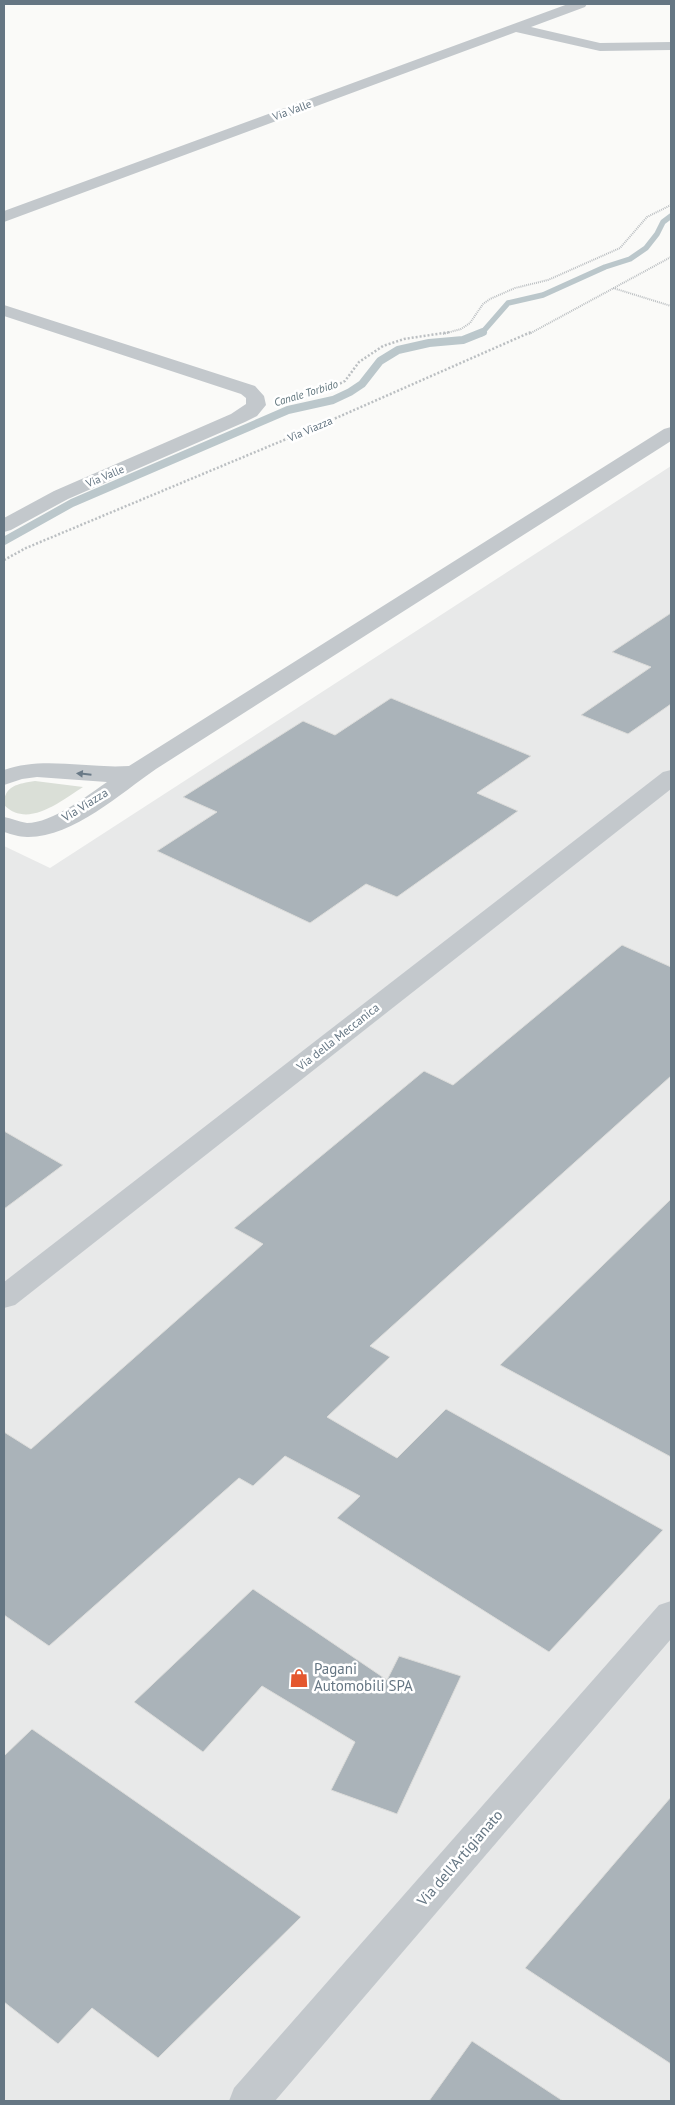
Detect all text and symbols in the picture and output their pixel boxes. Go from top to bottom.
street label: Via Valle [270,96,314,124]
water label: Canale Torbido [272,376,340,409]
street label: Via Viazza [285,413,334,445]
street label: Via Valle [83,462,127,491]
one-way arrow [76,769,92,777]
street label: Via Viazza [58,785,111,825]
street label: Via della Meccanica [292,1000,382,1074]
place label: Pagani Automobili SPA [314,1659,413,1695]
shop icon: Pagani Automobili SPA [288,1667,310,1689]
street label: Via dell'Artigianato [412,1806,507,1910]

